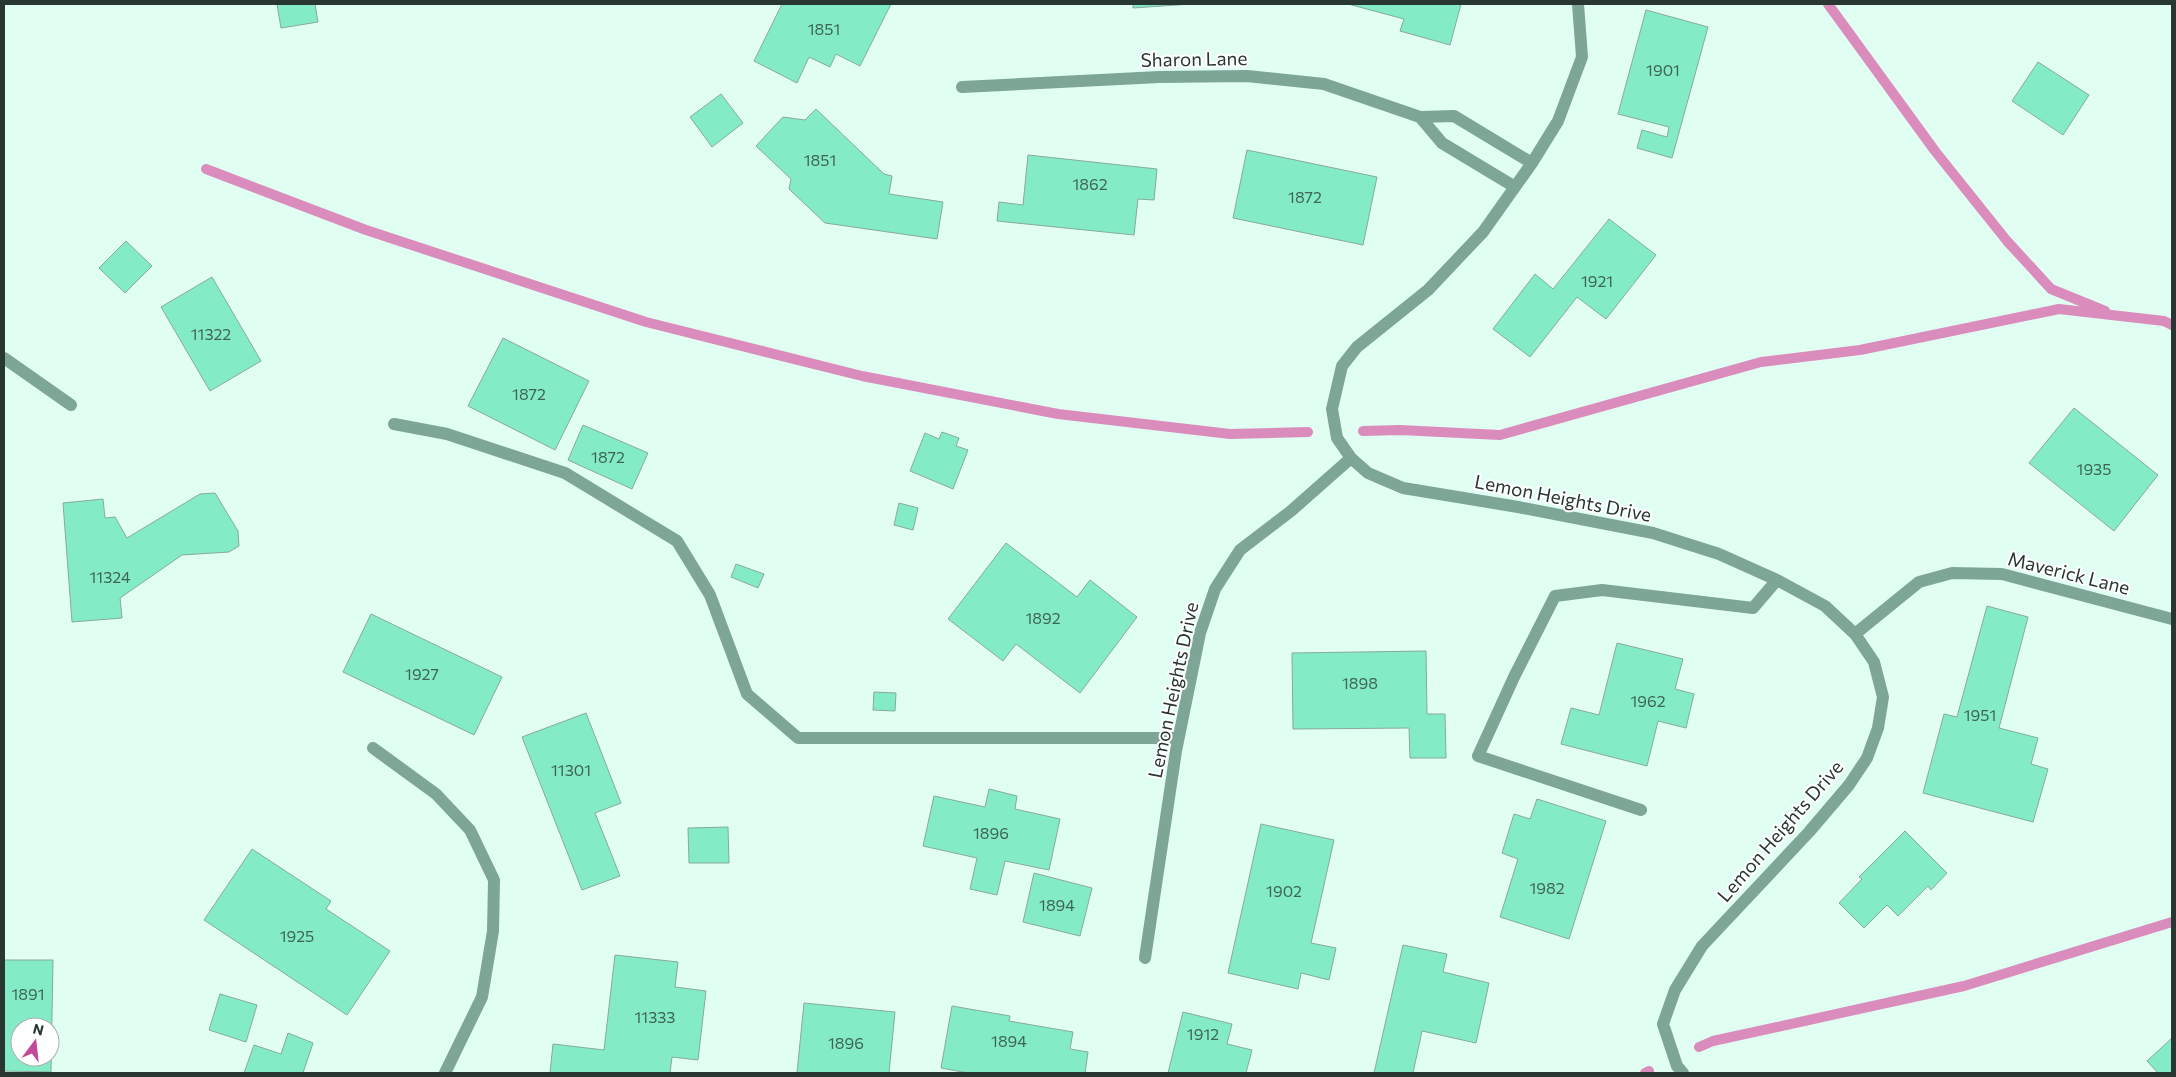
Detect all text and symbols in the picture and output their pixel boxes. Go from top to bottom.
house number: 1851 [808,19,840,38]
street label: Sharon Lane [1140,46,1248,71]
house number: 1901 [1646,60,1680,79]
house number: 1851 [804,150,836,169]
house number: 1862 [1072,174,1108,193]
house number: 1872 [1288,187,1322,206]
house number: 1921 [1581,271,1613,290]
house number: 11322 [191,324,231,343]
house number: 1872 [512,384,546,403]
house number: 1872 [591,447,625,466]
house number: 1935 [2077,459,2111,478]
street label: Lemon Heights Drive [1473,469,1653,526]
street label: Maverick Lane [2006,546,2132,599]
house number: 11324 [90,567,131,586]
street label: Lemon Heights Drive [1143,600,1202,780]
house number: 1892 [1025,608,1061,627]
house number: 1927 [405,664,439,683]
house number: 1898 [1342,673,1378,692]
house number: 1962 [1630,691,1666,710]
house number: 1951 [1964,705,1996,724]
street label: Lemon Heights Drive [1712,755,1847,906]
house number: 11301 [551,760,591,779]
house number: 1896 [973,823,1009,842]
house number: 1982 [1529,878,1565,897]
house number: 1902 [1266,881,1302,900]
house number: 1894 [1039,895,1075,914]
house number: 1925 [280,926,314,945]
house number: 1891 [11,984,45,1003]
house number: 11333 [635,1007,675,1026]
north arrow [10,1017,60,1067]
text: N [31,1019,46,1039]
house number: 1912 [1187,1024,1219,1043]
house number: 1894 [991,1031,1027,1050]
house number: 1896 [828,1033,864,1052]

